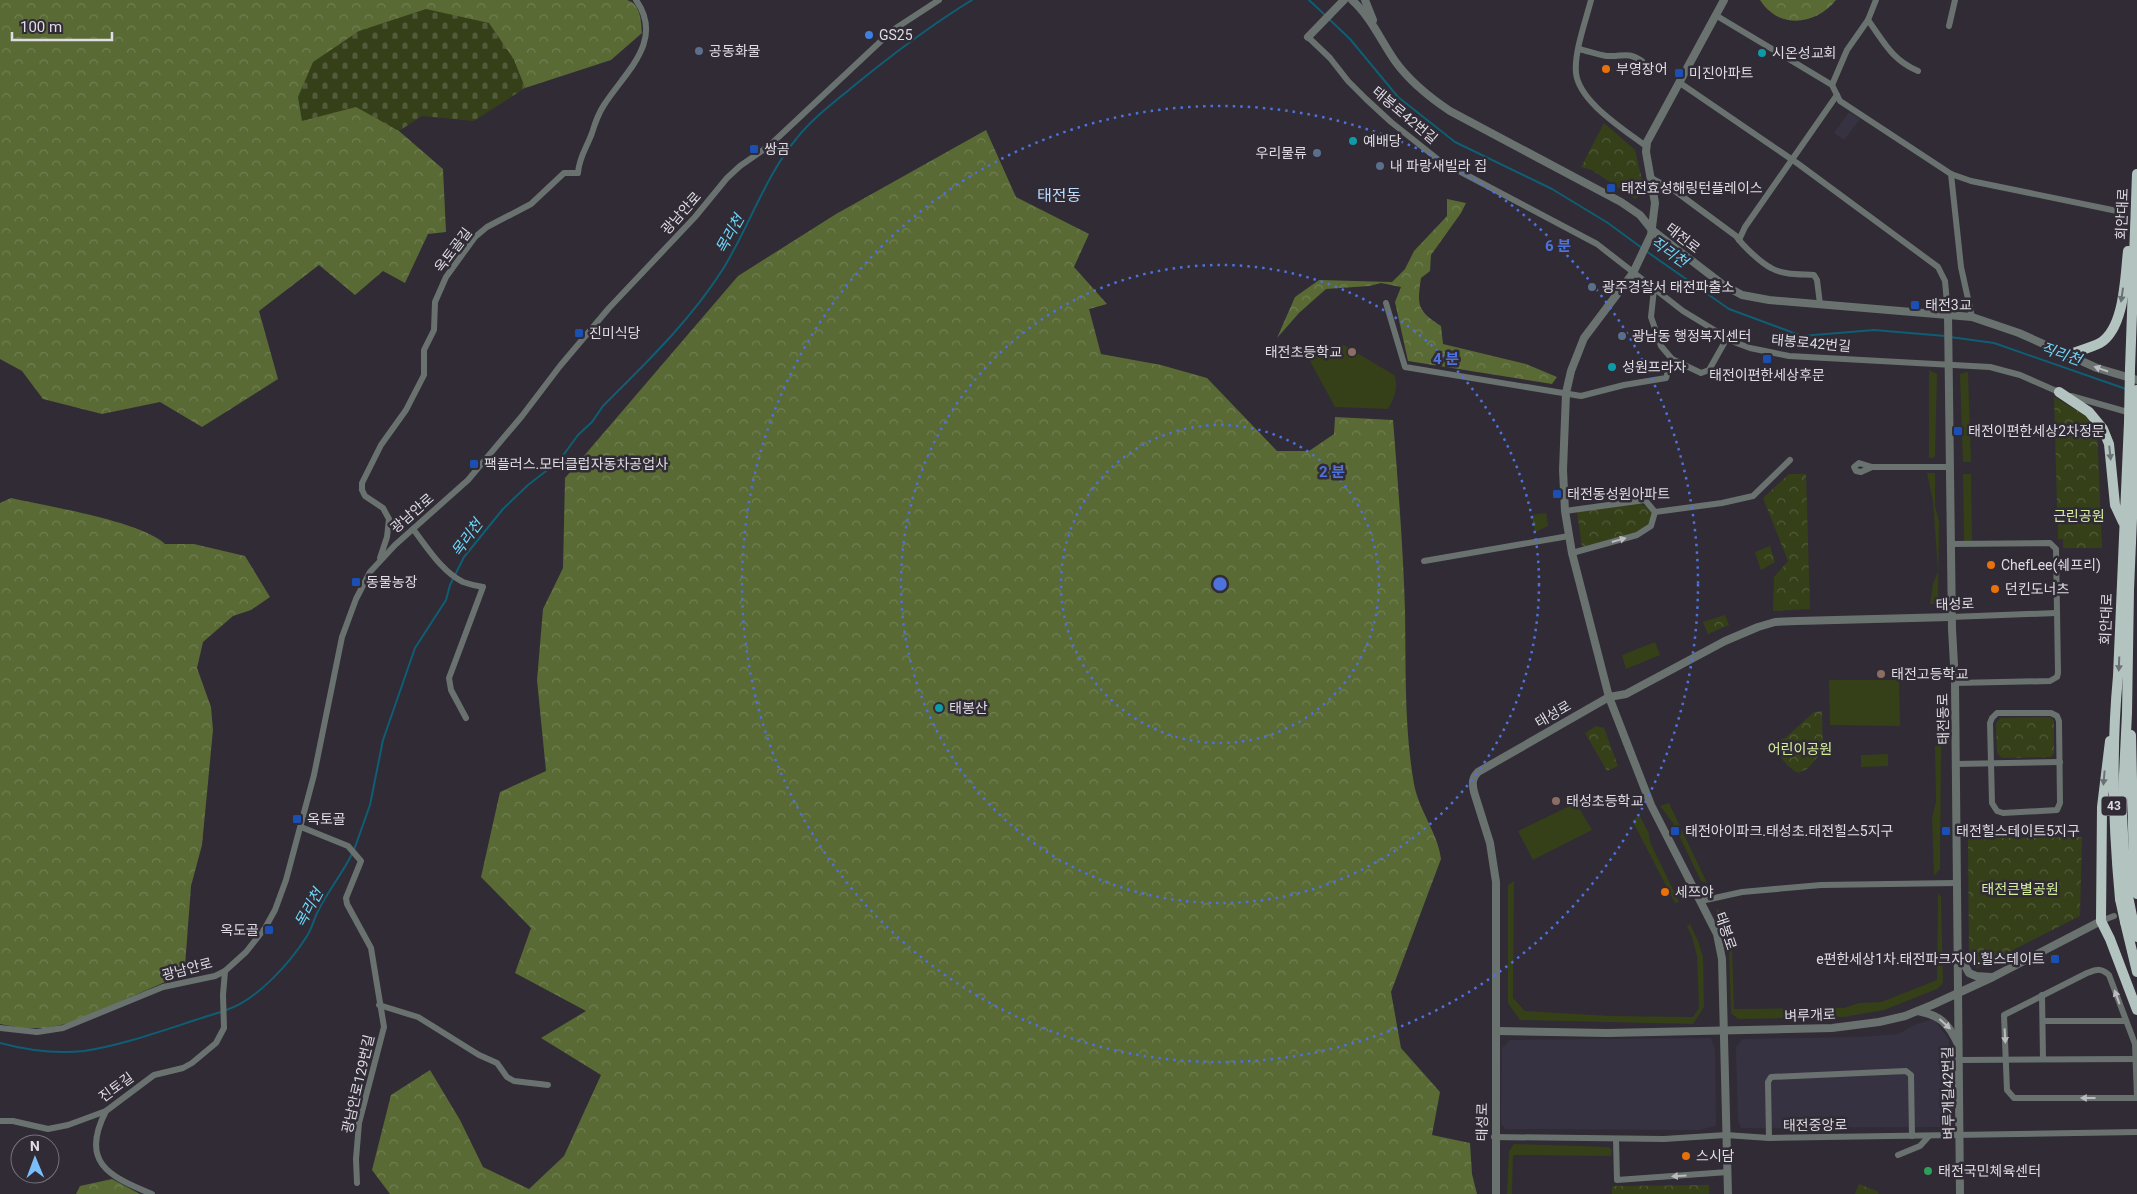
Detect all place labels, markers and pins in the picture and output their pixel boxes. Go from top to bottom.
place label: GS25 [879,27,913,43]
marker: GS25 [863,29,875,41]
place label: 공동화물 [709,43,761,59]
marker: 공동화물 [693,45,705,57]
place label: 시온성교회 [1772,45,1836,61]
marker: 시온성교회 [1756,47,1768,59]
place label: 부영장어 [1616,61,1668,77]
marker: 부영장어 [1600,63,1612,75]
place label: 미진아파트 [1689,65,1754,81]
marker: 미진아파트 [1673,67,1685,79]
place label: 예배당 [1363,133,1402,149]
marker: 예배당 [1347,135,1359,147]
place label: 쌍곰 [764,141,790,157]
marker: 쌍곰 [748,143,760,155]
place label: 우리물류 [1255,145,1307,161]
marker: 우리물류 [1311,147,1323,159]
place label: 내 파랑새빌라 집 [1390,158,1487,174]
marker: 내 파랑새빌라 집 [1374,160,1386,172]
place label: 태전효성해링턴플레이스 [1621,180,1763,196]
marker: 태전효성해링턴플레이스 [1605,182,1617,194]
place label: 광주경찰서 태전파출소 [1602,279,1734,295]
marker: 광주경찰서 태전파출소 [1586,281,1598,293]
place label: 태전3교 [1925,297,1972,313]
marker: 태전3교 [1909,299,1921,311]
place label: 진미식당 [589,325,641,341]
marker: 진미식당 [573,327,585,339]
place label: 광남동 행정복지센터 [1632,328,1751,344]
marker: 광남동 행정복지센터 [1616,330,1628,342]
place label: 태전초등학교 [1265,344,1342,360]
marker: 태전초등학교 [1346,346,1358,358]
marker: 태전이편한세상후문 [1761,353,1773,365]
place label: 성원프라자 [1622,359,1687,375]
marker: 성원프라자 [1606,361,1618,373]
place label: 태전이편한세상후문 [1709,367,1825,383]
place label: 태전이편한세상2차정문 [1968,423,2105,439]
marker: 태전이편한세상2차정문 [1952,425,1964,437]
place label: 팩플러스.모터클럽자동차공업사 [484,456,668,472]
marker: 팩플러스.모터클럽자동차공업사 [468,458,480,470]
place label: 태전동성원아파트 [1567,486,1670,502]
marker: 태전동성원아파트 [1551,488,1563,500]
place label: ChefLee(쉐프리) [2001,557,2101,574]
marker: ChefLee(쉐프리) [1985,559,1997,571]
place label: 동물농장 [366,574,418,590]
centre of rings [1211,575,1229,593]
marker: 동물농장 [350,576,362,588]
place label: 던킨도너츠 [2005,581,2070,597]
marker: 던킨도너츠 [1989,583,2001,595]
place label: 태전고등학교 [1891,666,1968,682]
marker: 태전고등학교 [1875,668,1887,680]
place label: 태봉산 [949,700,988,716]
marker: 태봉산 [933,702,945,714]
place label: 태성초등학교 [1566,793,1643,809]
marker: 태성초등학교 [1550,795,1562,807]
place label: 옥토골 [307,811,346,827]
marker: 옥토골 [291,813,303,825]
place label: 태전아이파크.태성초.태전힐스5지구 [1685,823,1894,839]
place label: 태전힐스테이트5지구 [1956,823,2080,839]
marker: 태전아이파크.태성초.태전힐스5지구 [1669,825,1681,837]
marker: 태전힐스테이트5지구 [1940,825,1952,837]
place label: 세쯔야 [1675,884,1714,900]
marker: 세쯔야 [1659,886,1671,898]
place label: 옥도골 [220,922,259,938]
marker: 옥도골 [263,924,275,936]
place label: e편한세상1차.태전파크자이.힐스테이트 [1816,951,2045,967]
marker: e편한세상1차.태전파크자이.힐스테이트 [2049,953,2061,965]
place label: 스시담 [1696,1148,1735,1164]
marker: 스시담 [1680,1150,1692,1162]
place label: 태전국민체육센터 [1938,1163,2041,1179]
marker: 태전국민체육센터 [1922,1165,1934,1177]

